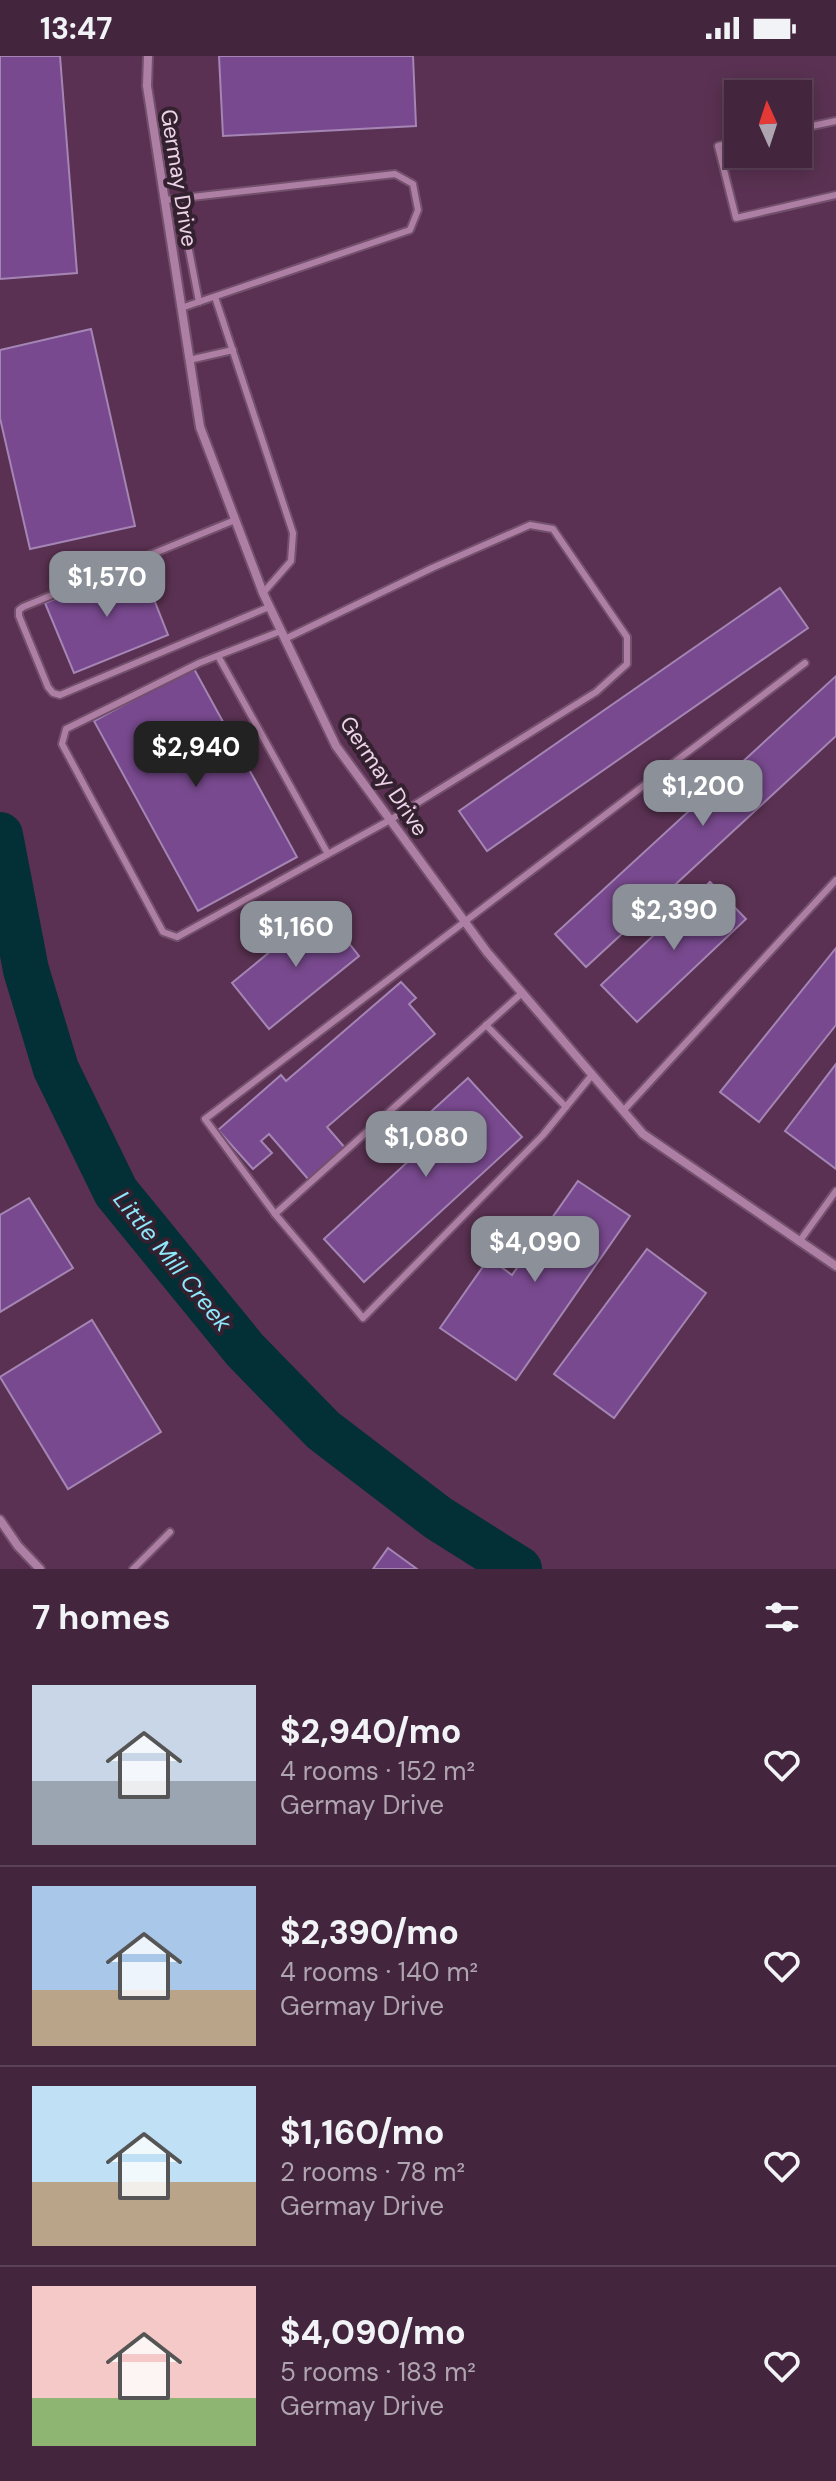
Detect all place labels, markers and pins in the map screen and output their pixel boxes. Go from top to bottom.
pin: $1,570 [42,551,172,619]
pin: $2,940 [131,721,261,789]
pin: $1,200 [638,760,768,828]
pin: $2,390 [609,884,739,952]
pin: $1,160 [231,901,361,969]
pin: $1,080 [361,1111,491,1179]
pin: $4,090 [470,1216,600,1284]

